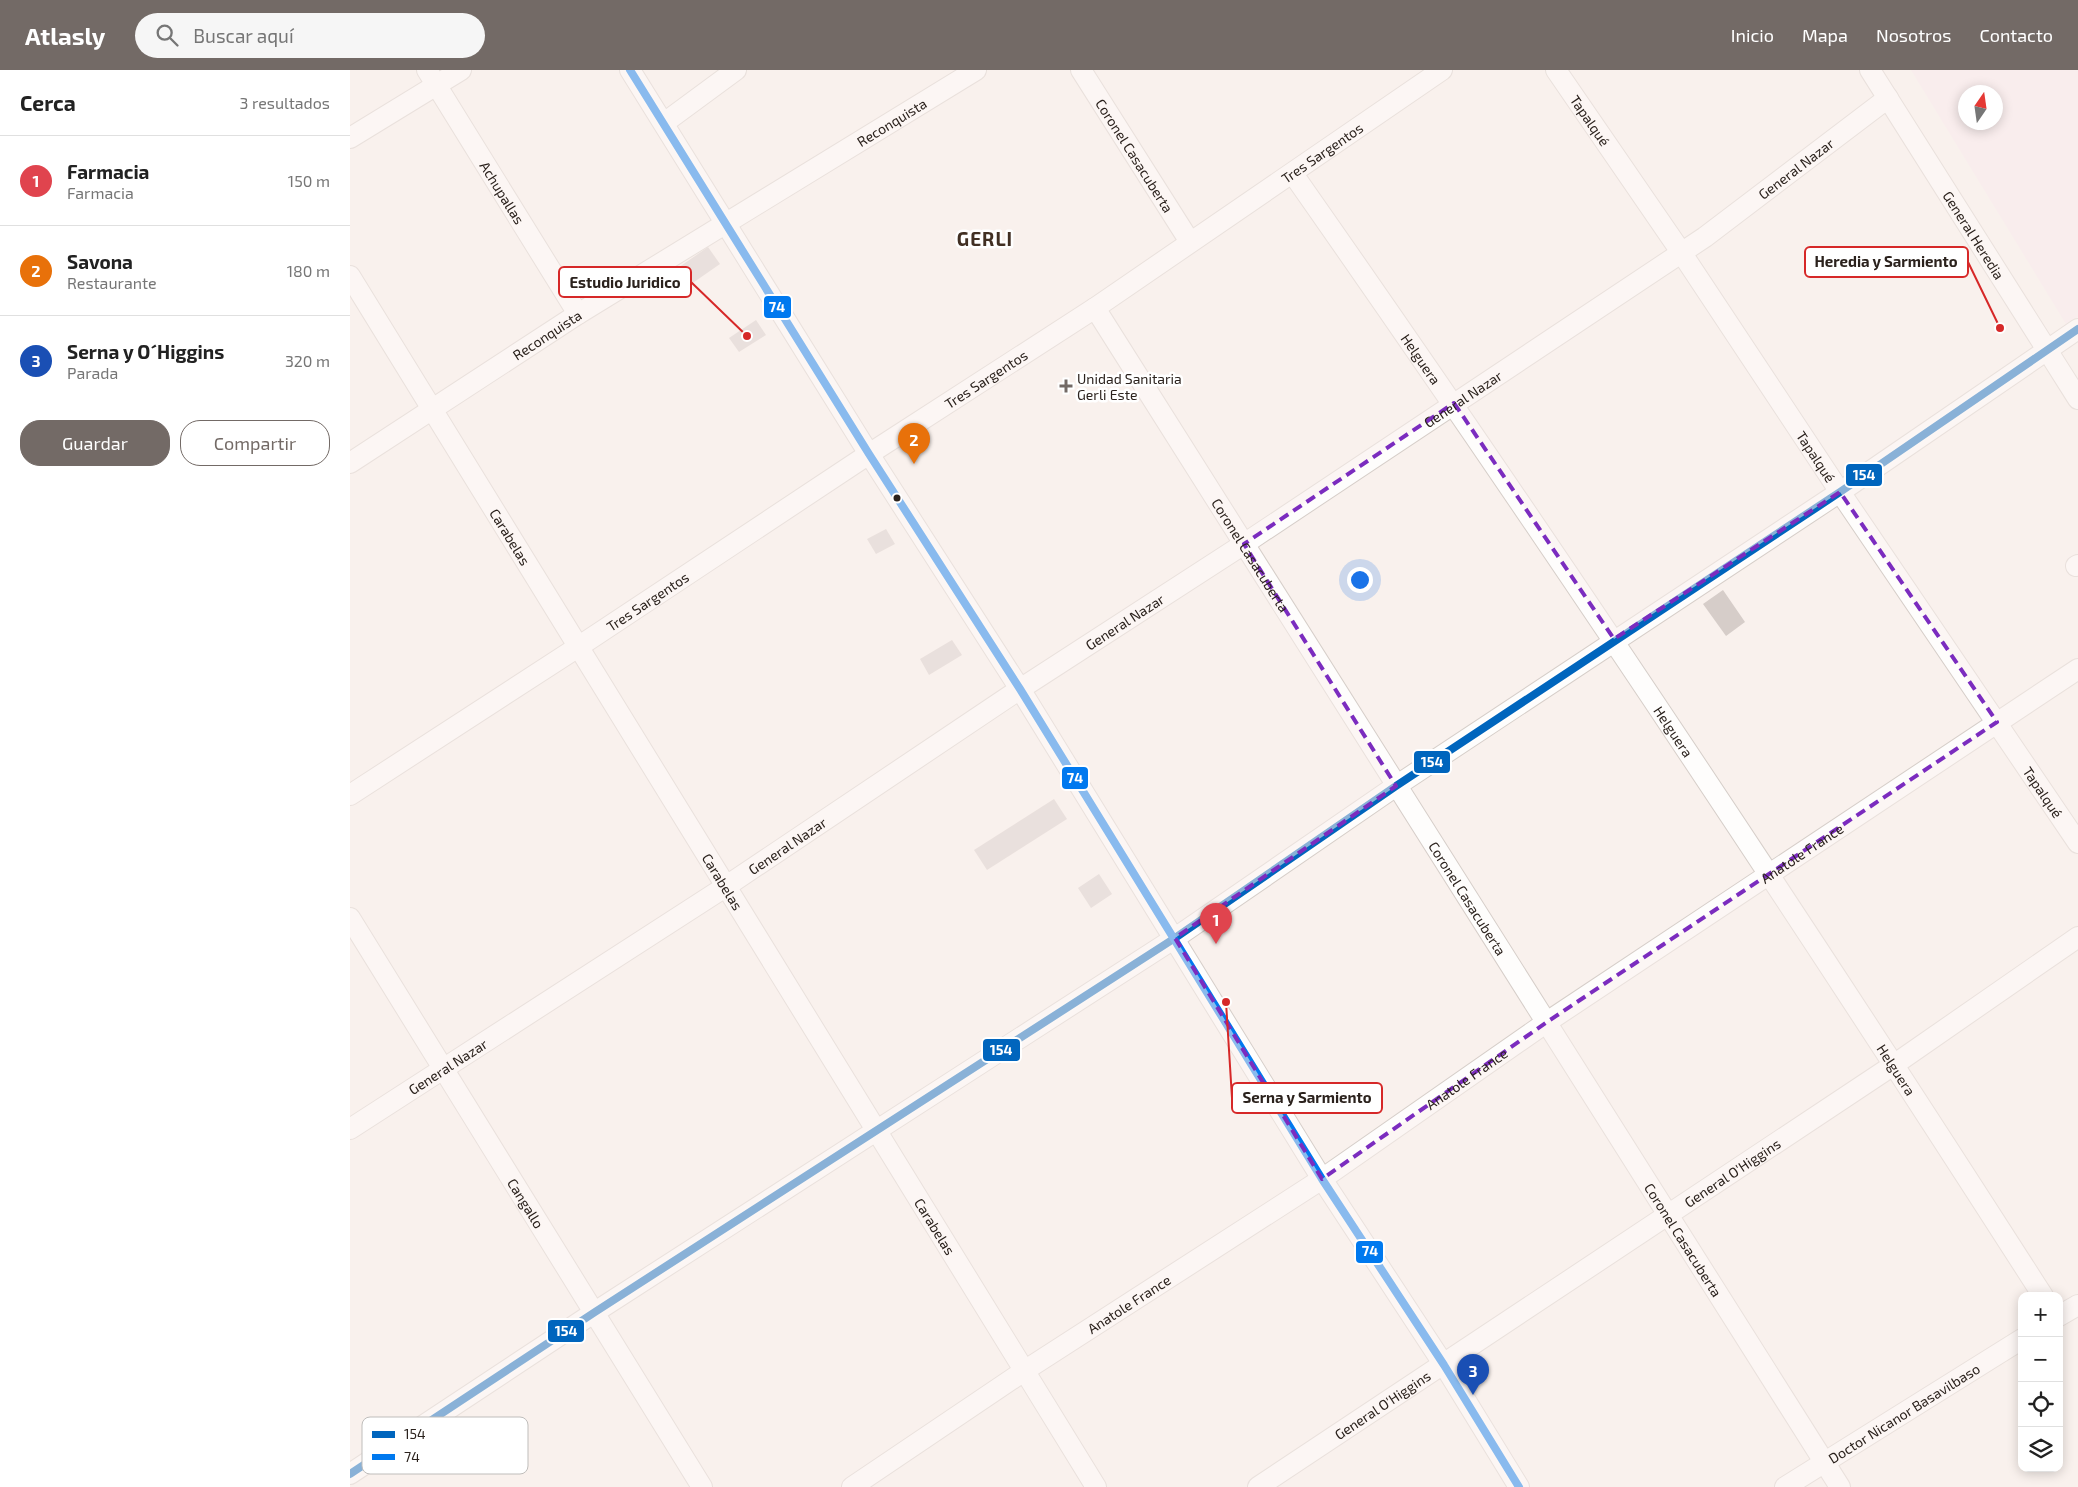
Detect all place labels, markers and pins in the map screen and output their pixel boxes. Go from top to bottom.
callout: Heredia y Sarmiento [1805,247,1968,277]
callout: Estudio Juridico [559,267,691,297]
place label: Unidad Sanitaria Gerli Este [1077,370,1182,403]
marker: Unidad Sanitaria Gerli Este [1059,379,1073,393]
pin: 2 [898,423,930,464]
unlabelled marker [892,493,902,503]
pin: 1 [1200,903,1232,944]
callout: Serna y Sarmiento [1232,1083,1382,1113]
pin: 3 [1457,1354,1489,1395]

